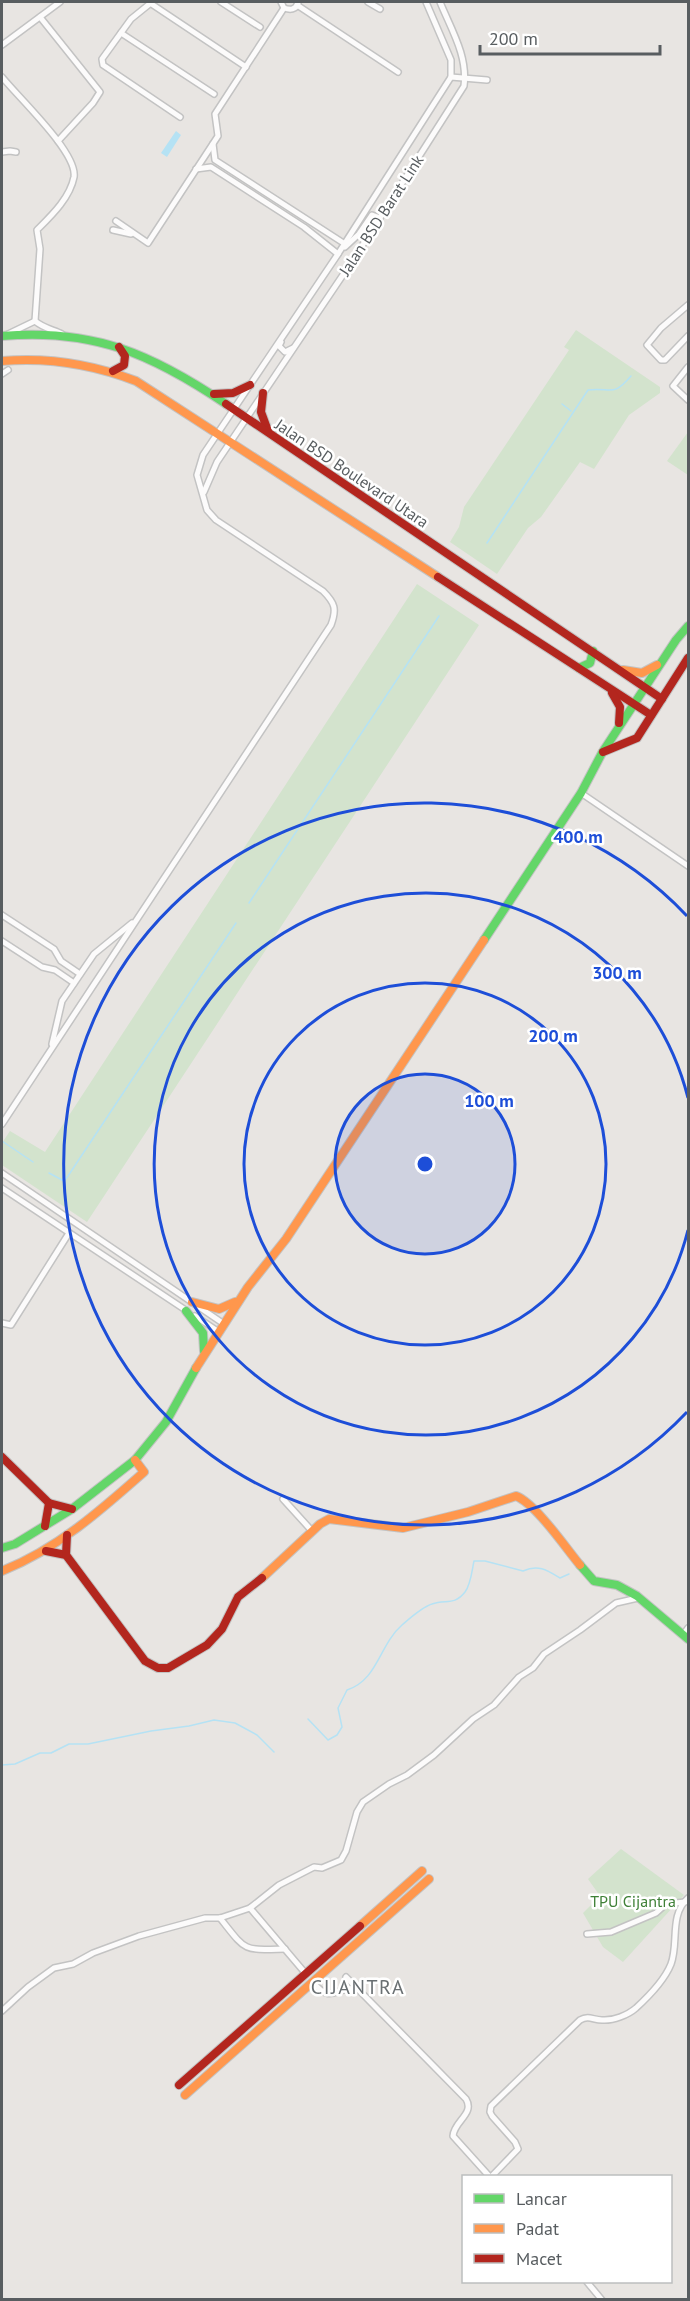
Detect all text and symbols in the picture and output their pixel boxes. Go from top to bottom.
scale bar [480,18,660,56]
text: 200 m [489,27,538,50]
street label: Jalan BSD Barat Link [334,151,428,280]
street label: Jalan BSD Boulevard Utara [271,414,433,532]
text: 400 m [553,825,603,848]
text: 300 m [592,961,642,984]
text: 200 m [528,1024,578,1047]
text: 100 m [464,1089,514,1112]
centre of rings [415,1154,435,1174]
park label: TPU Cijantra [590,1891,676,1911]
district label: CIJANTRA [311,1974,405,2000]
legend [462,2175,672,2283]
text: Lancar [516,2187,567,2210]
text: Padat [516,2217,559,2240]
text: Macet [516,2247,562,2270]

